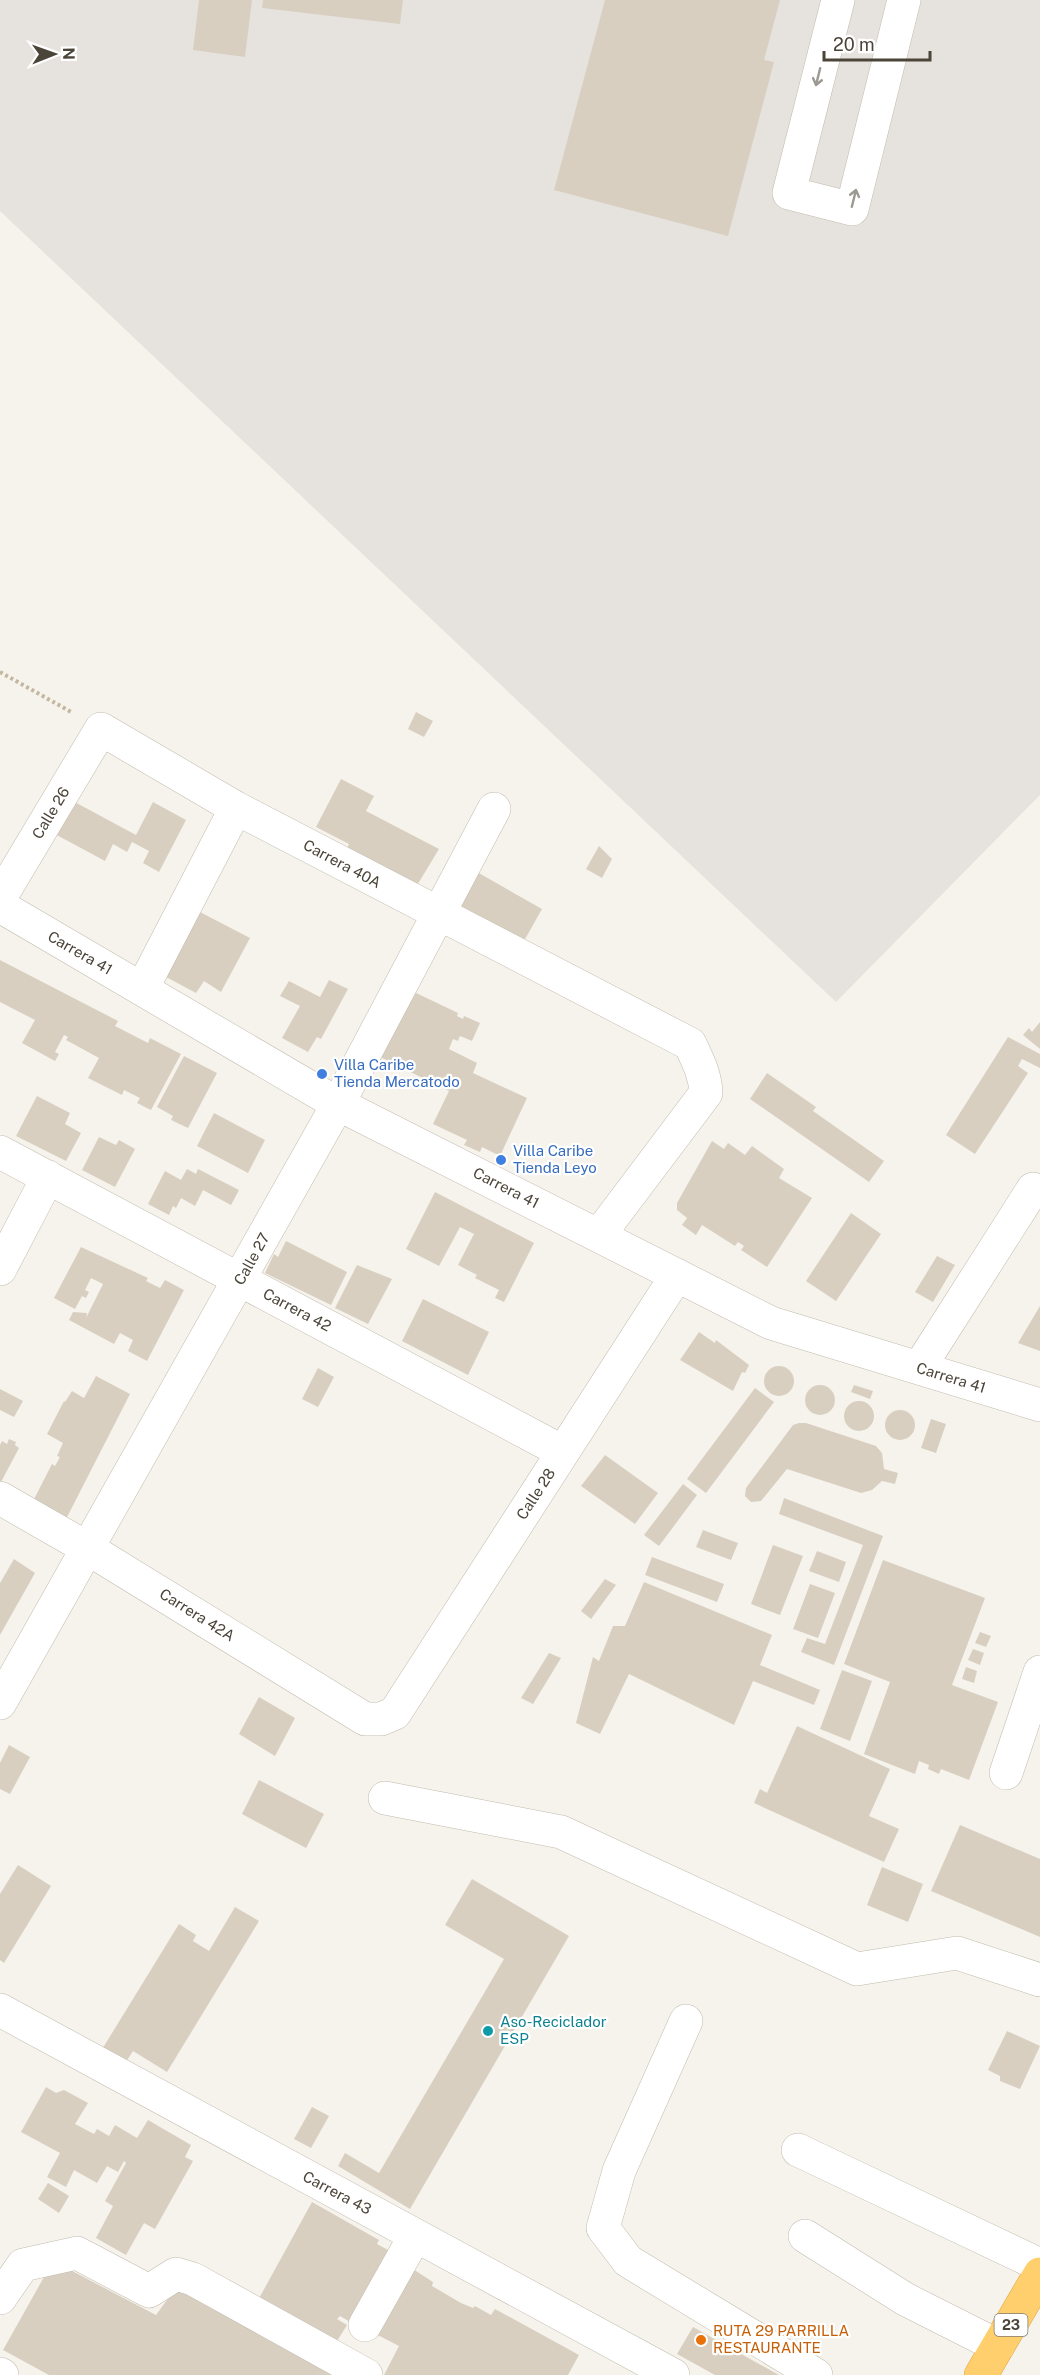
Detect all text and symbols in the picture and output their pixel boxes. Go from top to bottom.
north arrow [24,24,84,84]
scale bar [824,24,930,62]
text: 20 m [833,34,875,55]
text: N [59,47,78,60]
one-way arrow [812,67,824,86]
one-way arrow [849,189,861,208]
street label: Calle 26 [29,784,73,842]
street label: Carrera 40A [301,836,384,891]
street label: Carrera 41 [45,927,116,978]
place label: Villa Caribe Tienda Mercatodo [334,1056,460,1090]
marker: Villa Caribe Tienda Mercatodo [315,1067,329,1081]
place label: Villa Caribe Tienda Leyo [513,1142,597,1176]
marker: Villa Caribe Tienda Leyo [494,1153,508,1167]
street label: Carrera 41 [470,1164,542,1211]
street label: Calle 27 [230,1230,273,1288]
street label: Carrera 42 [260,1285,334,1335]
street label: Carrera 41 [914,1359,988,1396]
street label: Calle 28 [513,1465,558,1523]
street label: Carrera 42A [157,1585,238,1645]
place label: Aso-Reciclador ESP [500,2013,607,2047]
marker: Aso-Reciclador ESP [481,2024,495,2038]
street label: Carrera 43 [300,2167,374,2218]
road number: 23 [994,2314,1028,2336]
place label: RUTA 29 PARRILLA RESTAURANTE [713,2322,850,2356]
marker: RUTA 29 PARRILLA RESTAURANTE [694,2333,708,2347]

